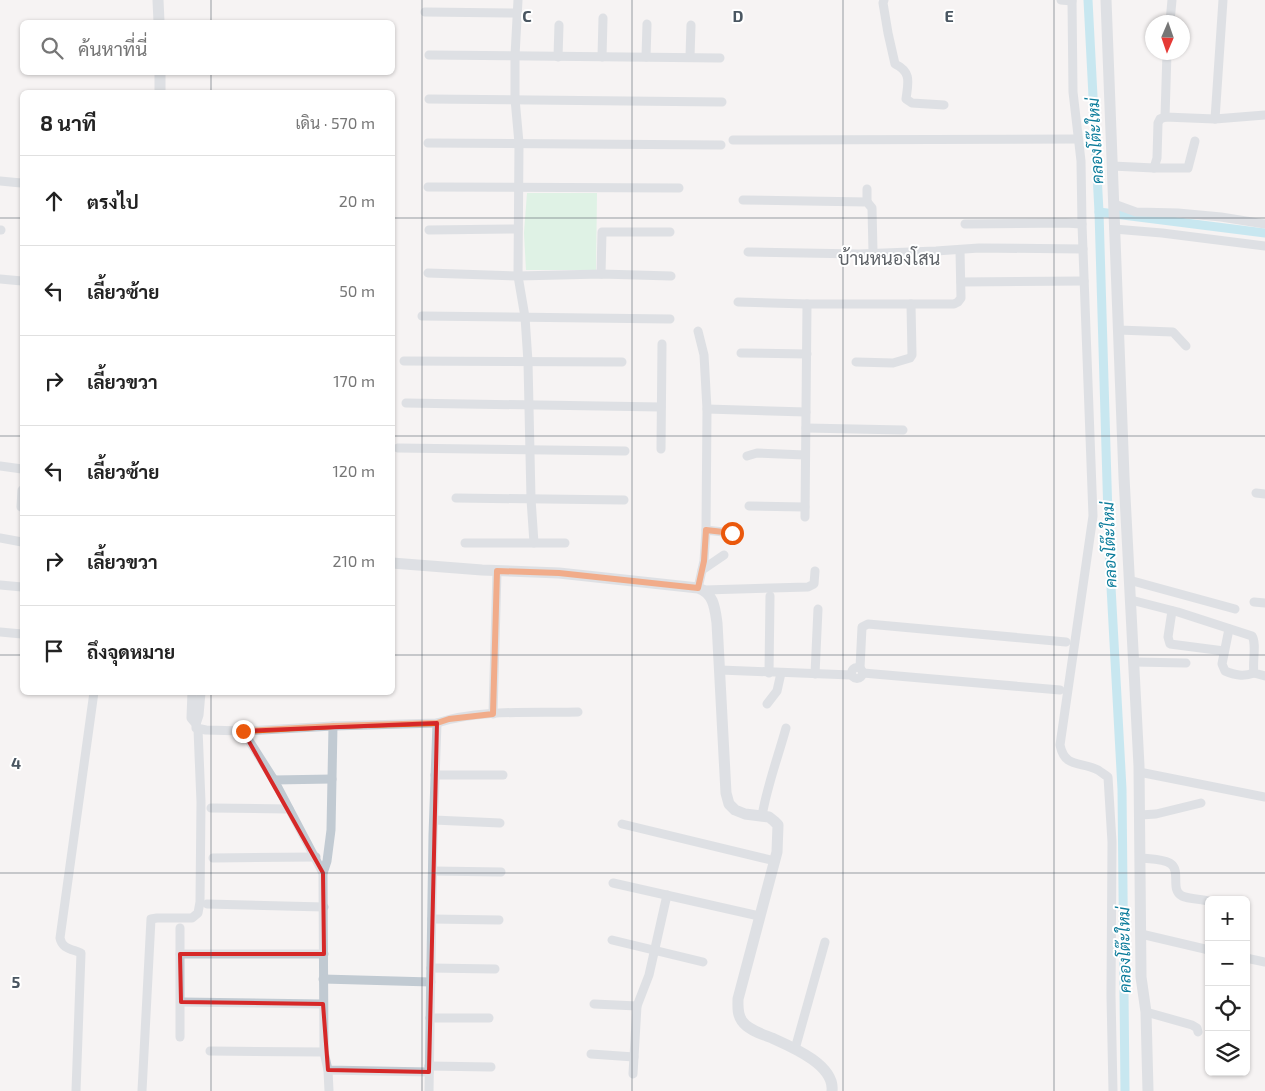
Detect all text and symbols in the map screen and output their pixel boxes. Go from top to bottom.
text: C [522,6,532,25]
text: D [733,6,744,25]
text: E [944,6,954,25]
north arrow [1145,15,1190,60]
search box [20,20,395,75]
icon: search [38,34,66,62]
text: ค้นหาที่นี่ [78,37,147,60]
water label: คลองโต๊ะใหม่ [1082,97,1106,185]
text: 8 นาที [40,110,96,135]
text: เดิน · 570 m [295,113,375,132]
icon: ahead [40,187,68,215]
text: ตรงไป [87,190,139,213]
text: 20 m [339,191,375,210]
district label: บ้านหนองโสน [838,246,940,269]
icon: left [40,277,68,305]
text: เลี้ยวซ้าย [87,280,159,303]
text: 50 m [339,281,375,300]
icon: right [40,367,68,395]
text: เลี้ยวขวา [87,370,158,393]
text: 170 m [333,371,375,390]
icon: left [40,457,68,485]
text: เลี้ยวซ้าย [87,460,159,483]
text: 120 m [332,461,375,480]
water label: คลองโต๊ะใหม่ [1096,501,1119,588]
route start [721,522,744,545]
icon: right [40,547,68,575]
text: เลี้ยวขวา [87,550,158,573]
text: 210 m [332,551,375,570]
icon: arrive [40,637,68,665]
text: ถึงจุดหมาย [87,640,175,663]
route end [232,720,255,743]
text: 4 [11,753,21,772]
map controls [1205,896,1250,1076]
button: + [1205,896,1250,941]
water label: คลองโต๊ะใหม่ [1112,906,1134,993]
button: − [1205,941,1250,986]
text: 5 [12,972,21,991]
button: locate [1205,986,1250,1031]
button: layers [1205,1031,1250,1076]

